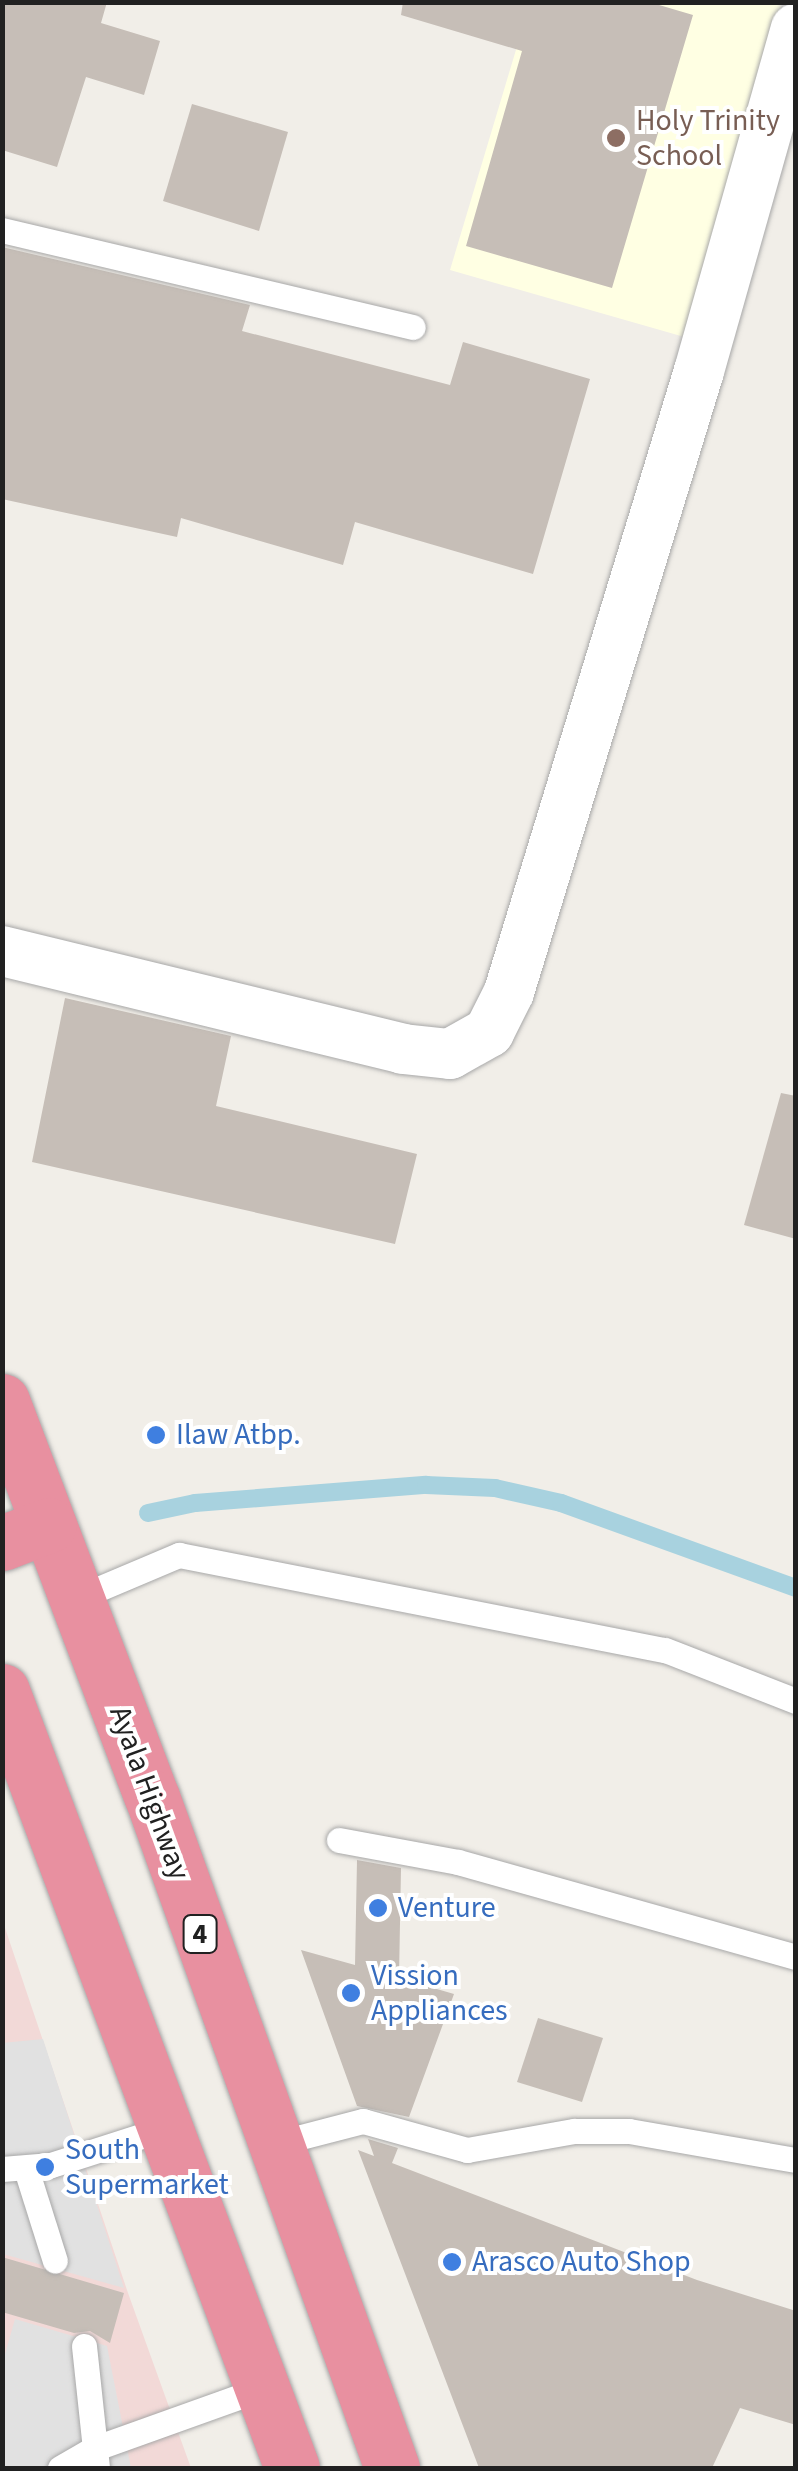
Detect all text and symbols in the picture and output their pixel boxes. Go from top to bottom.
place label: Holy Trinity School [636,103,780,174]
marker: Holy Trinity School [605,127,627,149]
place label: Ilaw Atbp. [176,1417,301,1453]
marker: Ilaw Atbp. [145,1424,167,1446]
street label: Ayala Highway [101,1701,197,1885]
place label: Venture [398,1890,496,1926]
marker: Venture [367,1897,389,1919]
road number: 4 [182,1911,218,1957]
place label: Vission Appliances [371,1958,508,2028]
marker: Vission Appliances [340,1982,362,2004]
place label: South Supermarket [65,2132,229,2202]
marker: South Supermarket [34,2156,56,2178]
place label: Arasco Auto Shop [472,2244,691,2280]
marker: Arasco Auto Shop [441,2251,463,2273]

